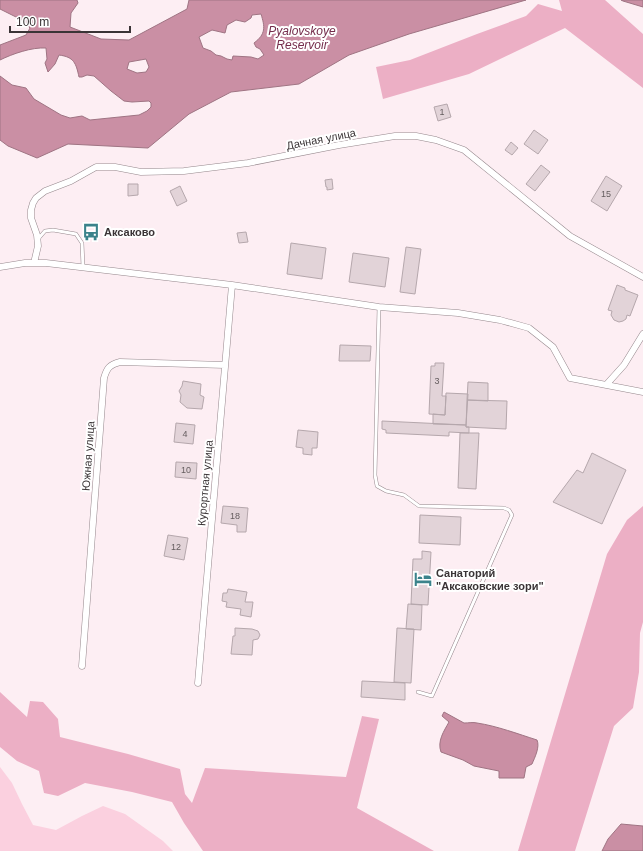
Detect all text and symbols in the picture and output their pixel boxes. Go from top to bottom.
scale bar [10,8,130,34]
text: 100 m [16,15,49,29]
water label: Pyalovskoye Reservoir [268,24,336,52]
house number: 1 [439,107,445,117]
street label: Дачная улица [285,126,358,152]
house number: 15 [601,189,611,199]
bus stop icon: Аксаково [81,222,101,242]
place label: Аксаково [104,226,155,238]
house number: 3 [434,376,440,386]
street label: Южная улица [80,420,96,491]
house number: 4 [182,429,188,439]
street label: Курортная улица [195,439,215,527]
house number: 10 [181,465,191,475]
house number: 18 [230,511,240,521]
house number: 12 [171,542,181,552]
place label: Санаторий "Аксаковские зори" [436,567,544,592]
hotel icon: Санаторий "Аксаковские зори" [413,569,433,589]

